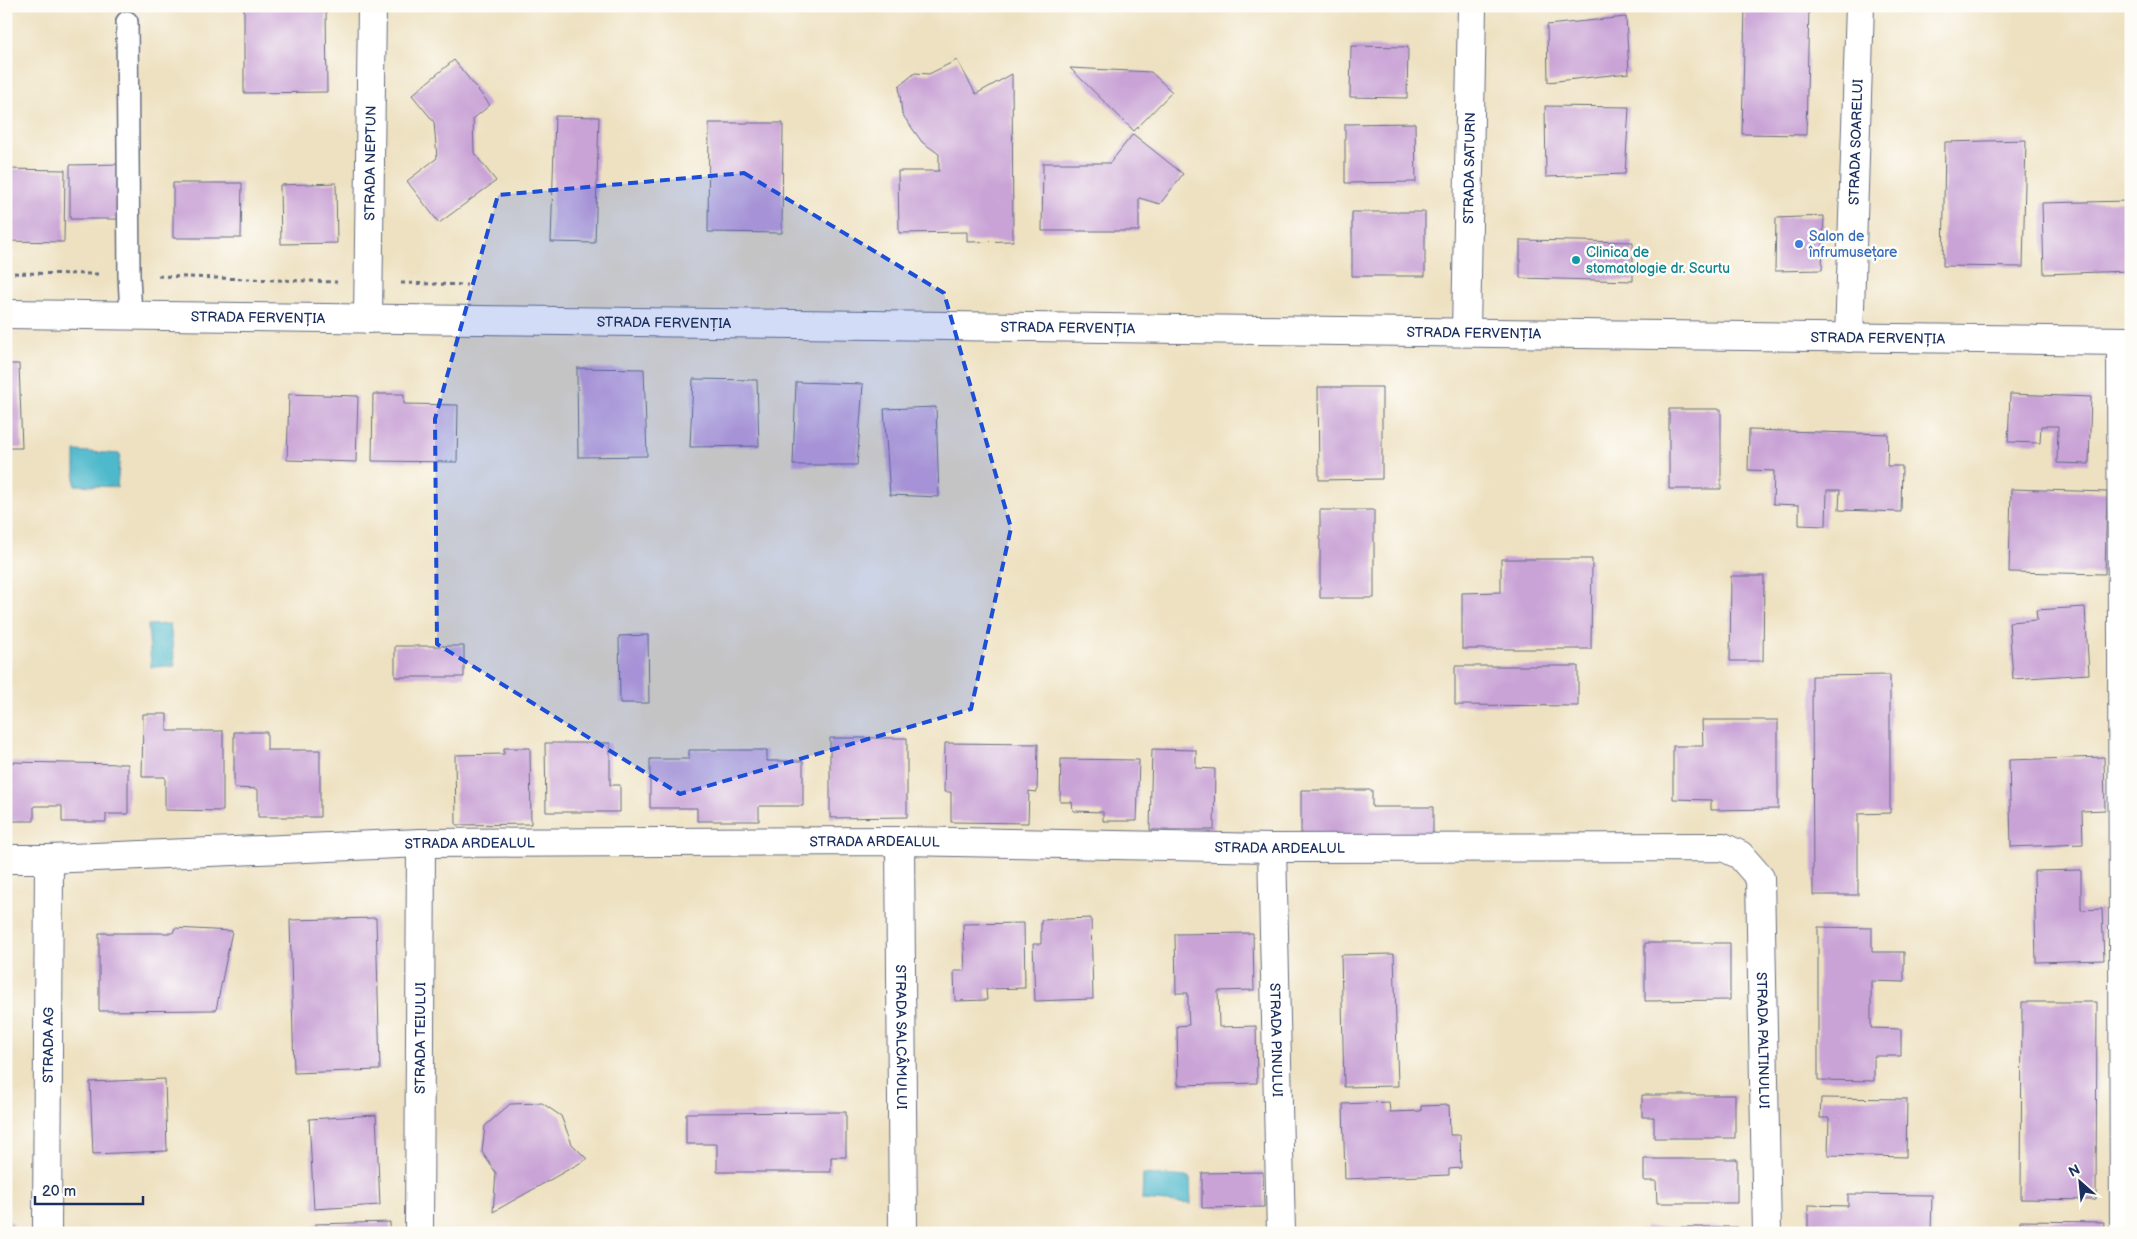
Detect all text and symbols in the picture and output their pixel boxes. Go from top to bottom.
street label: STRADA SOARELUI [1845,79,1867,205]
street label: STRADA NEPTUN [361,105,380,221]
street label: STRADA SATURN [1460,112,1479,224]
place label: Salon de înfrumusețare [1808,228,1897,261]
marker: Salon de înfrumusețare [1793,238,1805,250]
place label: Clinica de stomatologie dr. Scurtu [1586,244,1730,277]
marker: Clinica de stomatologie dr. Scurtu [1570,254,1582,266]
street label: STRADA FERVENȚIA [191,308,326,327]
street label: STRADA FERVENȚIA [597,314,732,332]
street label: STRADA FERVENȚIA [1001,319,1136,337]
street label: STRADA FERVENȚIA [1407,324,1542,343]
street label: STRADA FERVENȚIA [1810,329,1946,348]
street label: STRADA ARDEALUL [810,833,940,851]
street label: STRADA ARDEALUL [404,835,535,853]
street label: STRADA ARDEALUL [1214,839,1345,857]
street label: STRADA SALCÂMULUI [892,964,911,1110]
street label: STRADA PALTINULUI [1753,972,1773,1109]
street label: STRADA TEIULUI [412,982,429,1094]
street label: STRADA PINULUI [1266,983,1286,1097]
street label: STRADA AG [40,1006,57,1083]
north arrow [2054,1156,2104,1206]
text: N [2066,1161,2083,1181]
scale bar [35,1174,142,1206]
text: 20 m [42,1182,76,1201]

